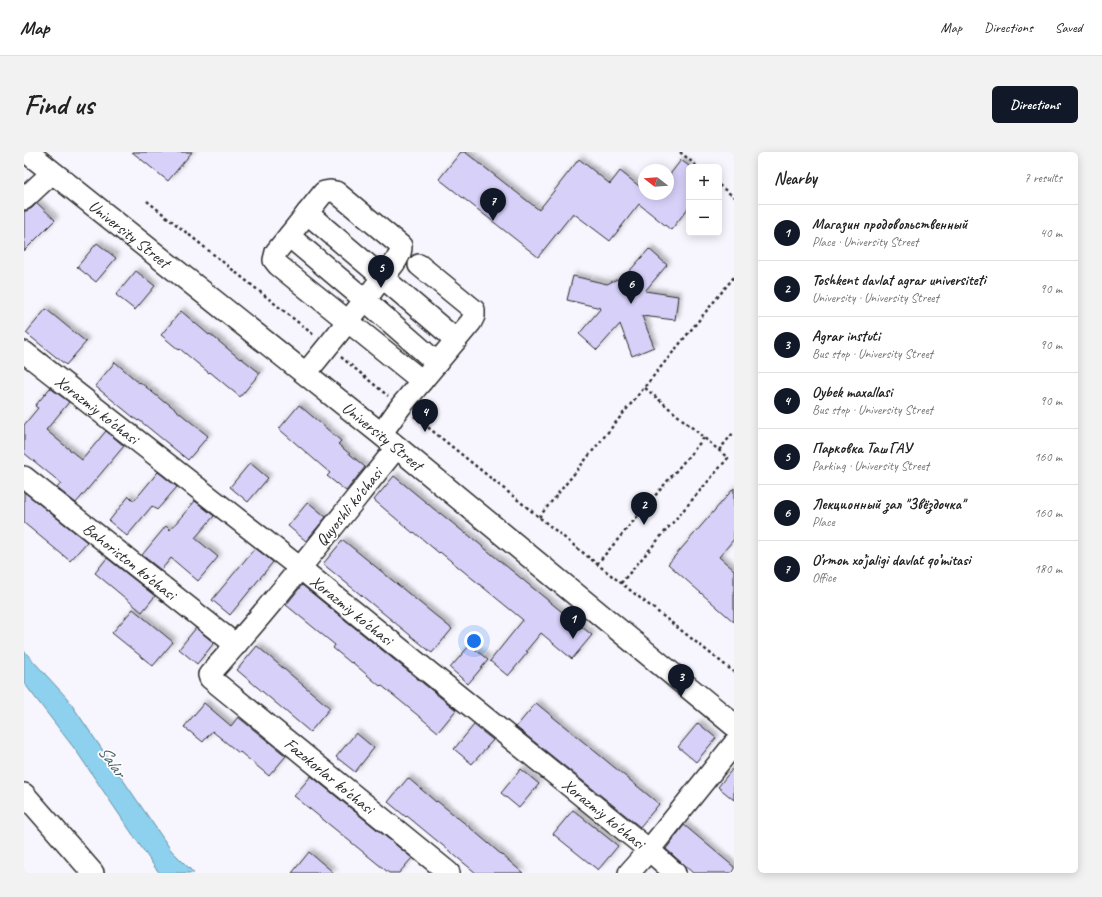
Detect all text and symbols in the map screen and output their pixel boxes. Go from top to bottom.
text: Map [20,16,50,40]
text: Map [941,19,962,36]
text: Directions [984,19,1033,36]
text: Saved [1055,19,1082,36]
button: Directions [992,86,1078,123]
text: Find us [24,87,94,122]
north arrow [638,164,674,200]
map controls [686,164,722,236]
button: + [686,164,722,200]
text: Nearby [774,168,817,189]
text: 7 results [1024,170,1062,186]
pin: 7 [480,188,506,221]
street label: University Street [85,195,176,274]
button: − [686,200,722,236]
text: Магазин продовольственный [812,215,967,234]
text: 1 [784,225,790,241]
text: 40 m [1040,225,1062,241]
text: Place · University Street [812,234,918,250]
pin: 5 [368,255,394,288]
pin: 6 [618,271,644,304]
text: Toshkent davlat agrar universiteti [812,271,986,290]
text: 2 [784,281,790,297]
text: 90 m [1040,281,1062,297]
text: University · University Street [812,290,939,306]
text: Agrar instuti [812,327,880,346]
text: 3 [784,337,790,353]
text: 90 m [1040,337,1062,353]
text: Bus stop · University Street [812,346,933,362]
street label: Xorazmiy ko'chasi [51,370,145,450]
text: Oybek maxallasi [812,383,892,402]
text: 4 [784,393,790,409]
text: 90 m [1040,393,1062,409]
street label: University Street [338,397,429,476]
pin: 4 [412,399,438,432]
text: Bus stop · University Street [812,402,933,418]
text: Парковка ТашГАУ [812,439,912,458]
text: 5 [784,449,790,465]
text: 160 m [1034,449,1062,465]
text: Parking · University Street [812,458,929,474]
street label: Quyoshli ko'chasi [311,462,388,550]
pin: 2 [631,492,657,525]
text: Лекционный зал "Звёздочка" [812,495,965,514]
text: 6 [784,505,790,521]
text: 160 m [1034,505,1062,521]
text: Place [812,514,835,530]
street label: Bahoriston ko'chasi [79,517,182,605]
text: O’rmon xo’jaligi davlat qo’mitasi [812,551,970,570]
text: 7 [784,561,790,577]
text: 180 m [1034,561,1062,577]
street label: Xorazmiy ko'chasi [306,570,399,651]
text: Office [812,570,836,586]
pin: 1 [560,606,586,639]
your location [464,631,484,651]
pin: 3 [668,664,694,697]
street label: Fazokorlar ko'chasi [281,733,380,819]
water label: Salar [93,741,132,783]
street label: Xorazmiy ko'chasi [558,774,651,854]

